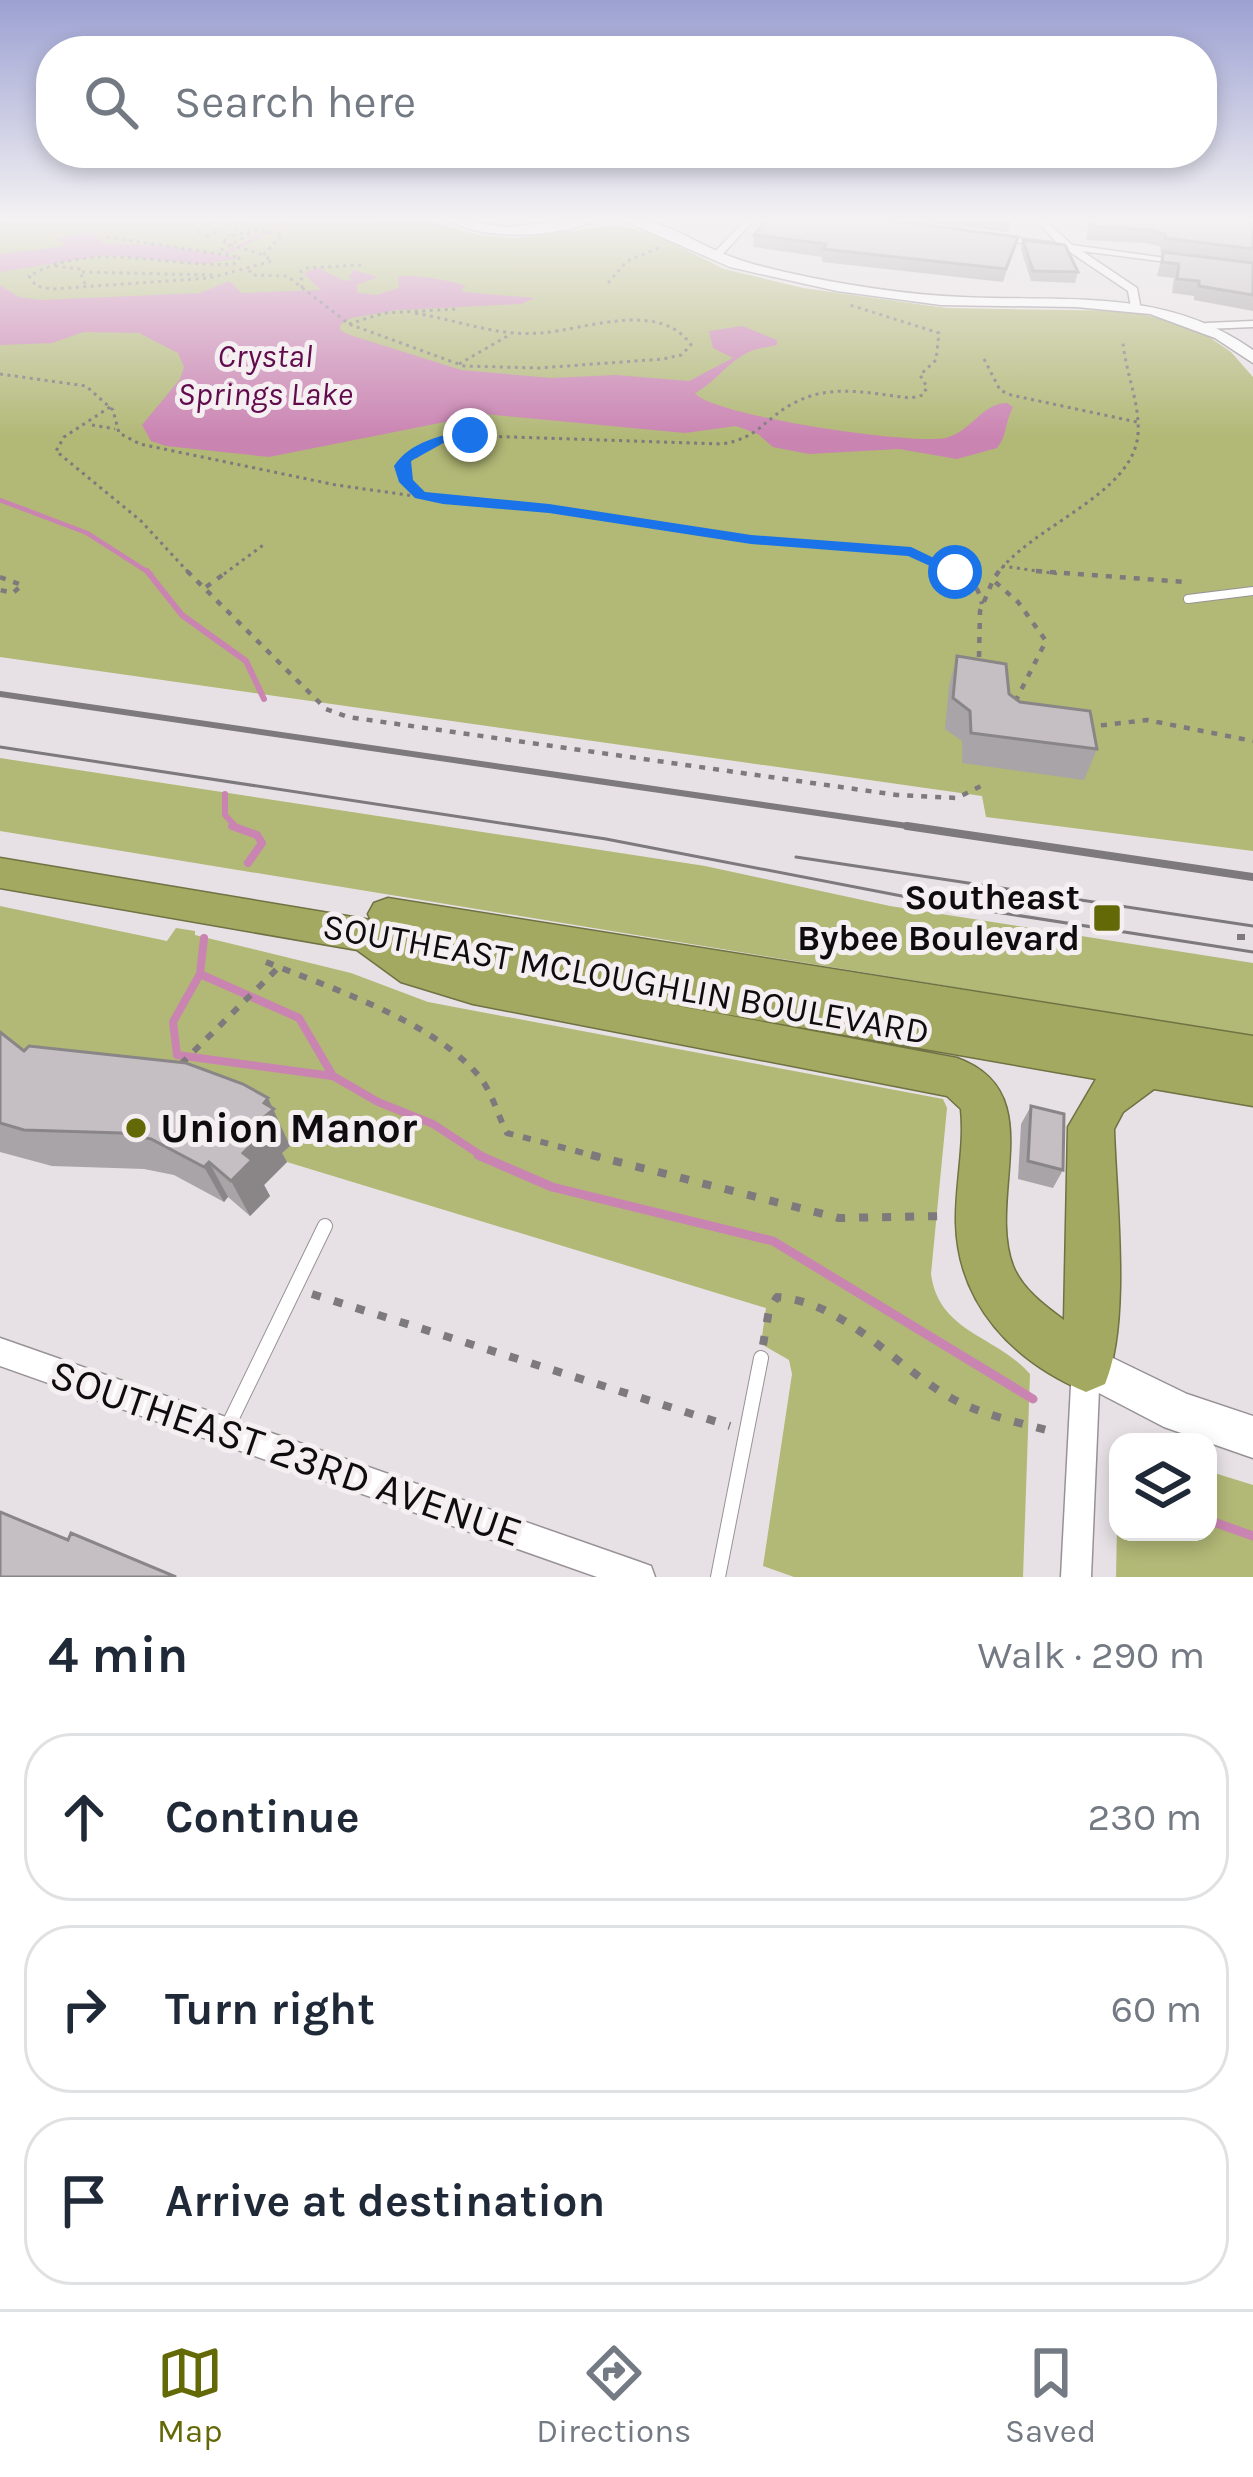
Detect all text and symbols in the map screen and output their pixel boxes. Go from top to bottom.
search box [36,36,1217,168]
icon: search [78,69,144,135]
text: Search here [174,76,416,128]
water label: Crystal Springs Lake [177,337,353,413]
route end [443,408,497,462]
route start [928,545,982,599]
place label: Southeast Bybee Boulevard [797,876,1080,960]
marker: Southeast Bybee Boulevard [1091,902,1123,934]
street label: SOUTHEAST MCLOUGHLIN BOULEVARD [319,905,933,1053]
place label: Union Manor [160,1103,418,1153]
marker: Union Manor [123,1115,149,1141]
street label: SOUTHEAST 23RD AVENUE [44,1349,528,1557]
map controls [1109,1433,1217,1541]
button: layers [1109,1433,1217,1541]
text: 4 min [48,1625,188,1685]
text: Walk · 290 m [977,1632,1205,1678]
icon: ahead [51,1784,117,1850]
text: Continue [165,1791,360,1843]
text: 230 m [1087,1794,1202,1840]
icon: right [51,1976,117,2042]
text: Turn right [165,1983,375,2035]
text: 60 m [1111,1986,1202,2032]
icon: arrive [51,2168,117,2234]
text: Arrive at destination [165,2175,605,2227]
tab: Map [157,2340,223,2450]
tab: Directions [536,2340,691,2450]
tab: Saved [1005,2340,1096,2450]

